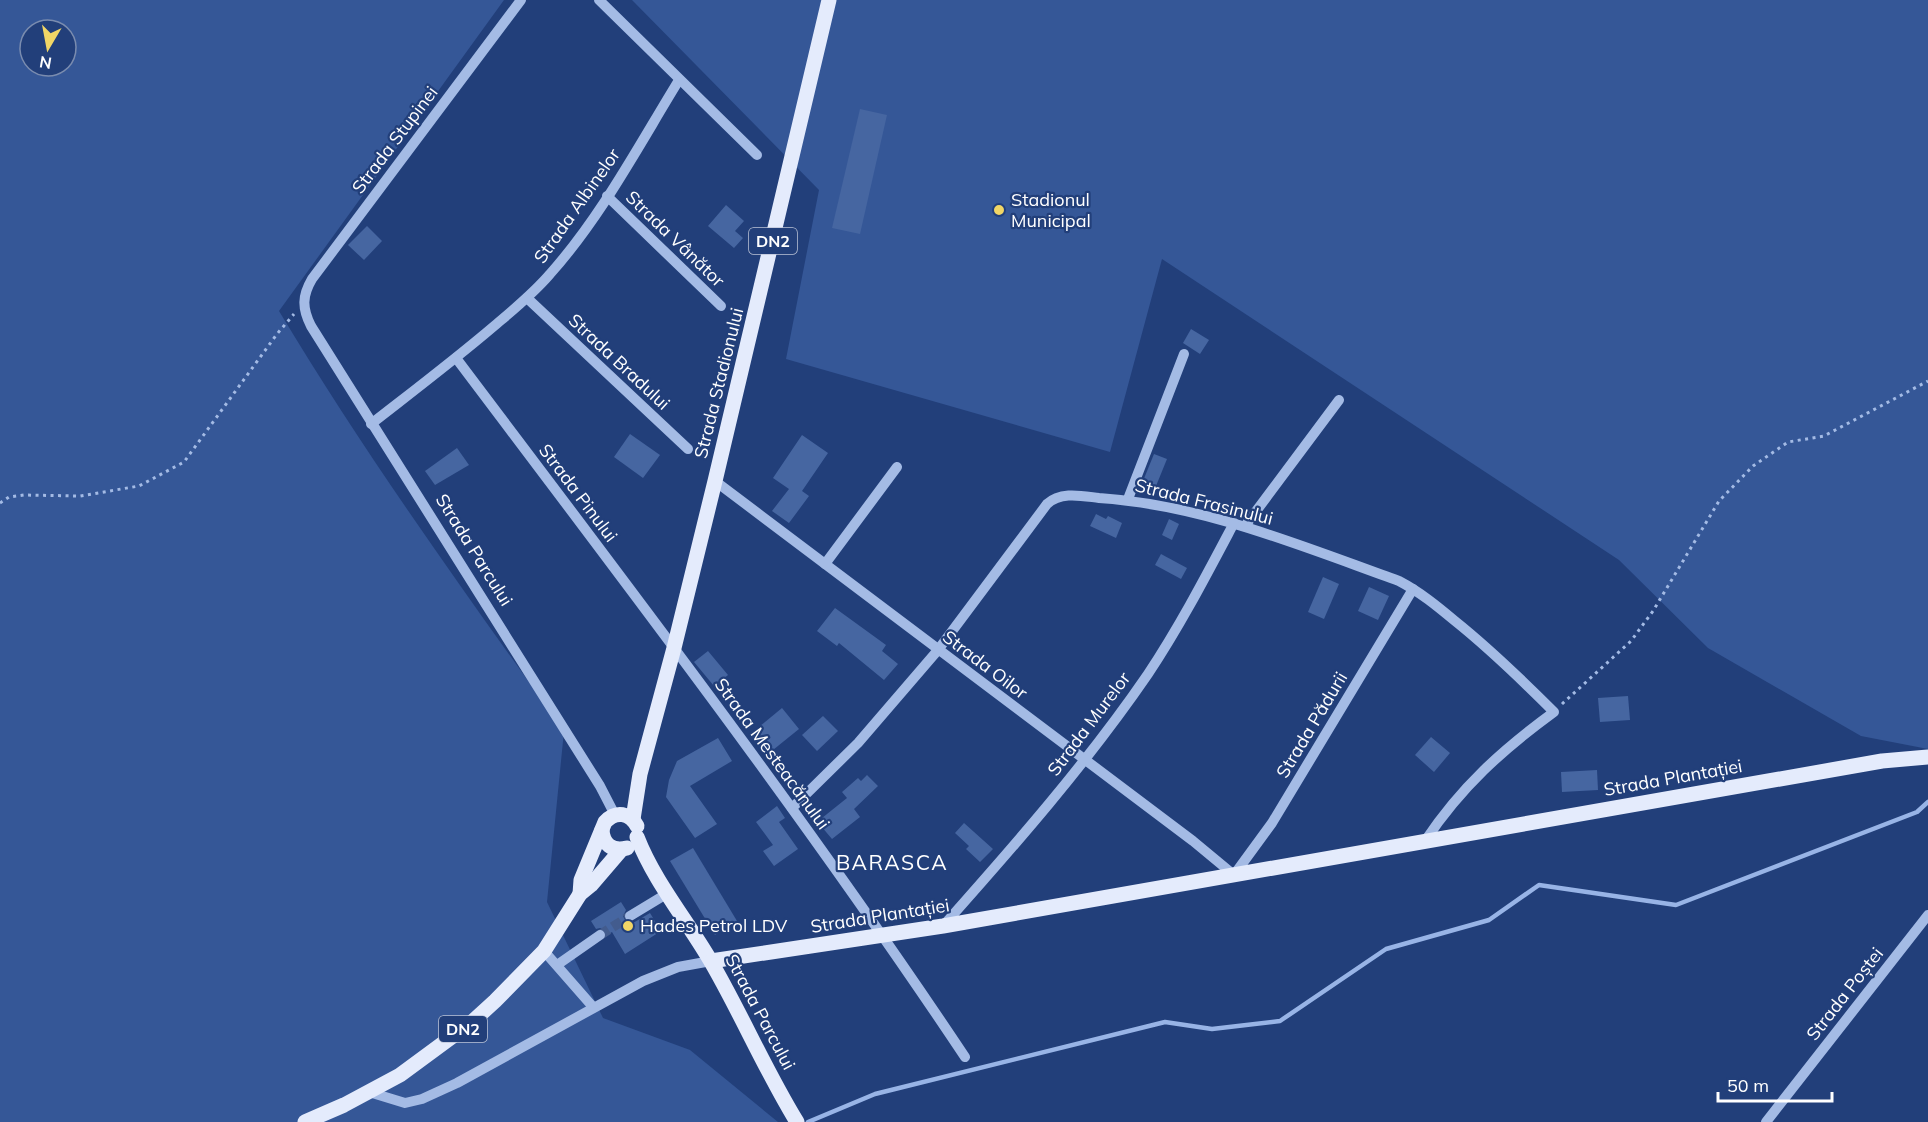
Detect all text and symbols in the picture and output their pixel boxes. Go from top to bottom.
north arrow [18,18,78,78]
text: N [38,52,53,74]
street label: Strada Stupinei [347,81,442,198]
street label: Strada Albinelor [528,143,625,268]
street label: Strada Vânător [621,186,730,292]
place label: Stadionul Municipal [1011,188,1091,232]
marker: Stadionul Municipal [992,203,1006,217]
road number: DN2 [749,228,797,254]
street label: Strada Stadionului [689,305,748,461]
street label: Strada Bradului [564,309,675,415]
street label: Strada Pinului [534,439,623,546]
street label: Strada Frasinului [1133,473,1275,530]
street label: Strada Parcului [431,489,518,610]
street label: Strada Oilor [938,625,1033,704]
street label: Strada Murelor [1042,667,1135,780]
street label: Strada Pădurii [1271,667,1352,782]
street label: Strada Mesteacănului [710,674,835,834]
street label: Strada Plantației [1602,754,1744,801]
district label: BARASCA [836,849,948,875]
street label: Strada Plantației [809,893,951,938]
place label: Hades Petrol LDV [640,914,788,937]
marker: Hades Petrol LDV [621,919,635,933]
street label: Strada Poștei [1801,943,1888,1045]
street label: Strada Parcului [720,950,801,1074]
road number: DN2 [439,1016,487,1042]
scale bar [1718,1065,1832,1103]
text: 50 m [1727,1074,1769,1097]

